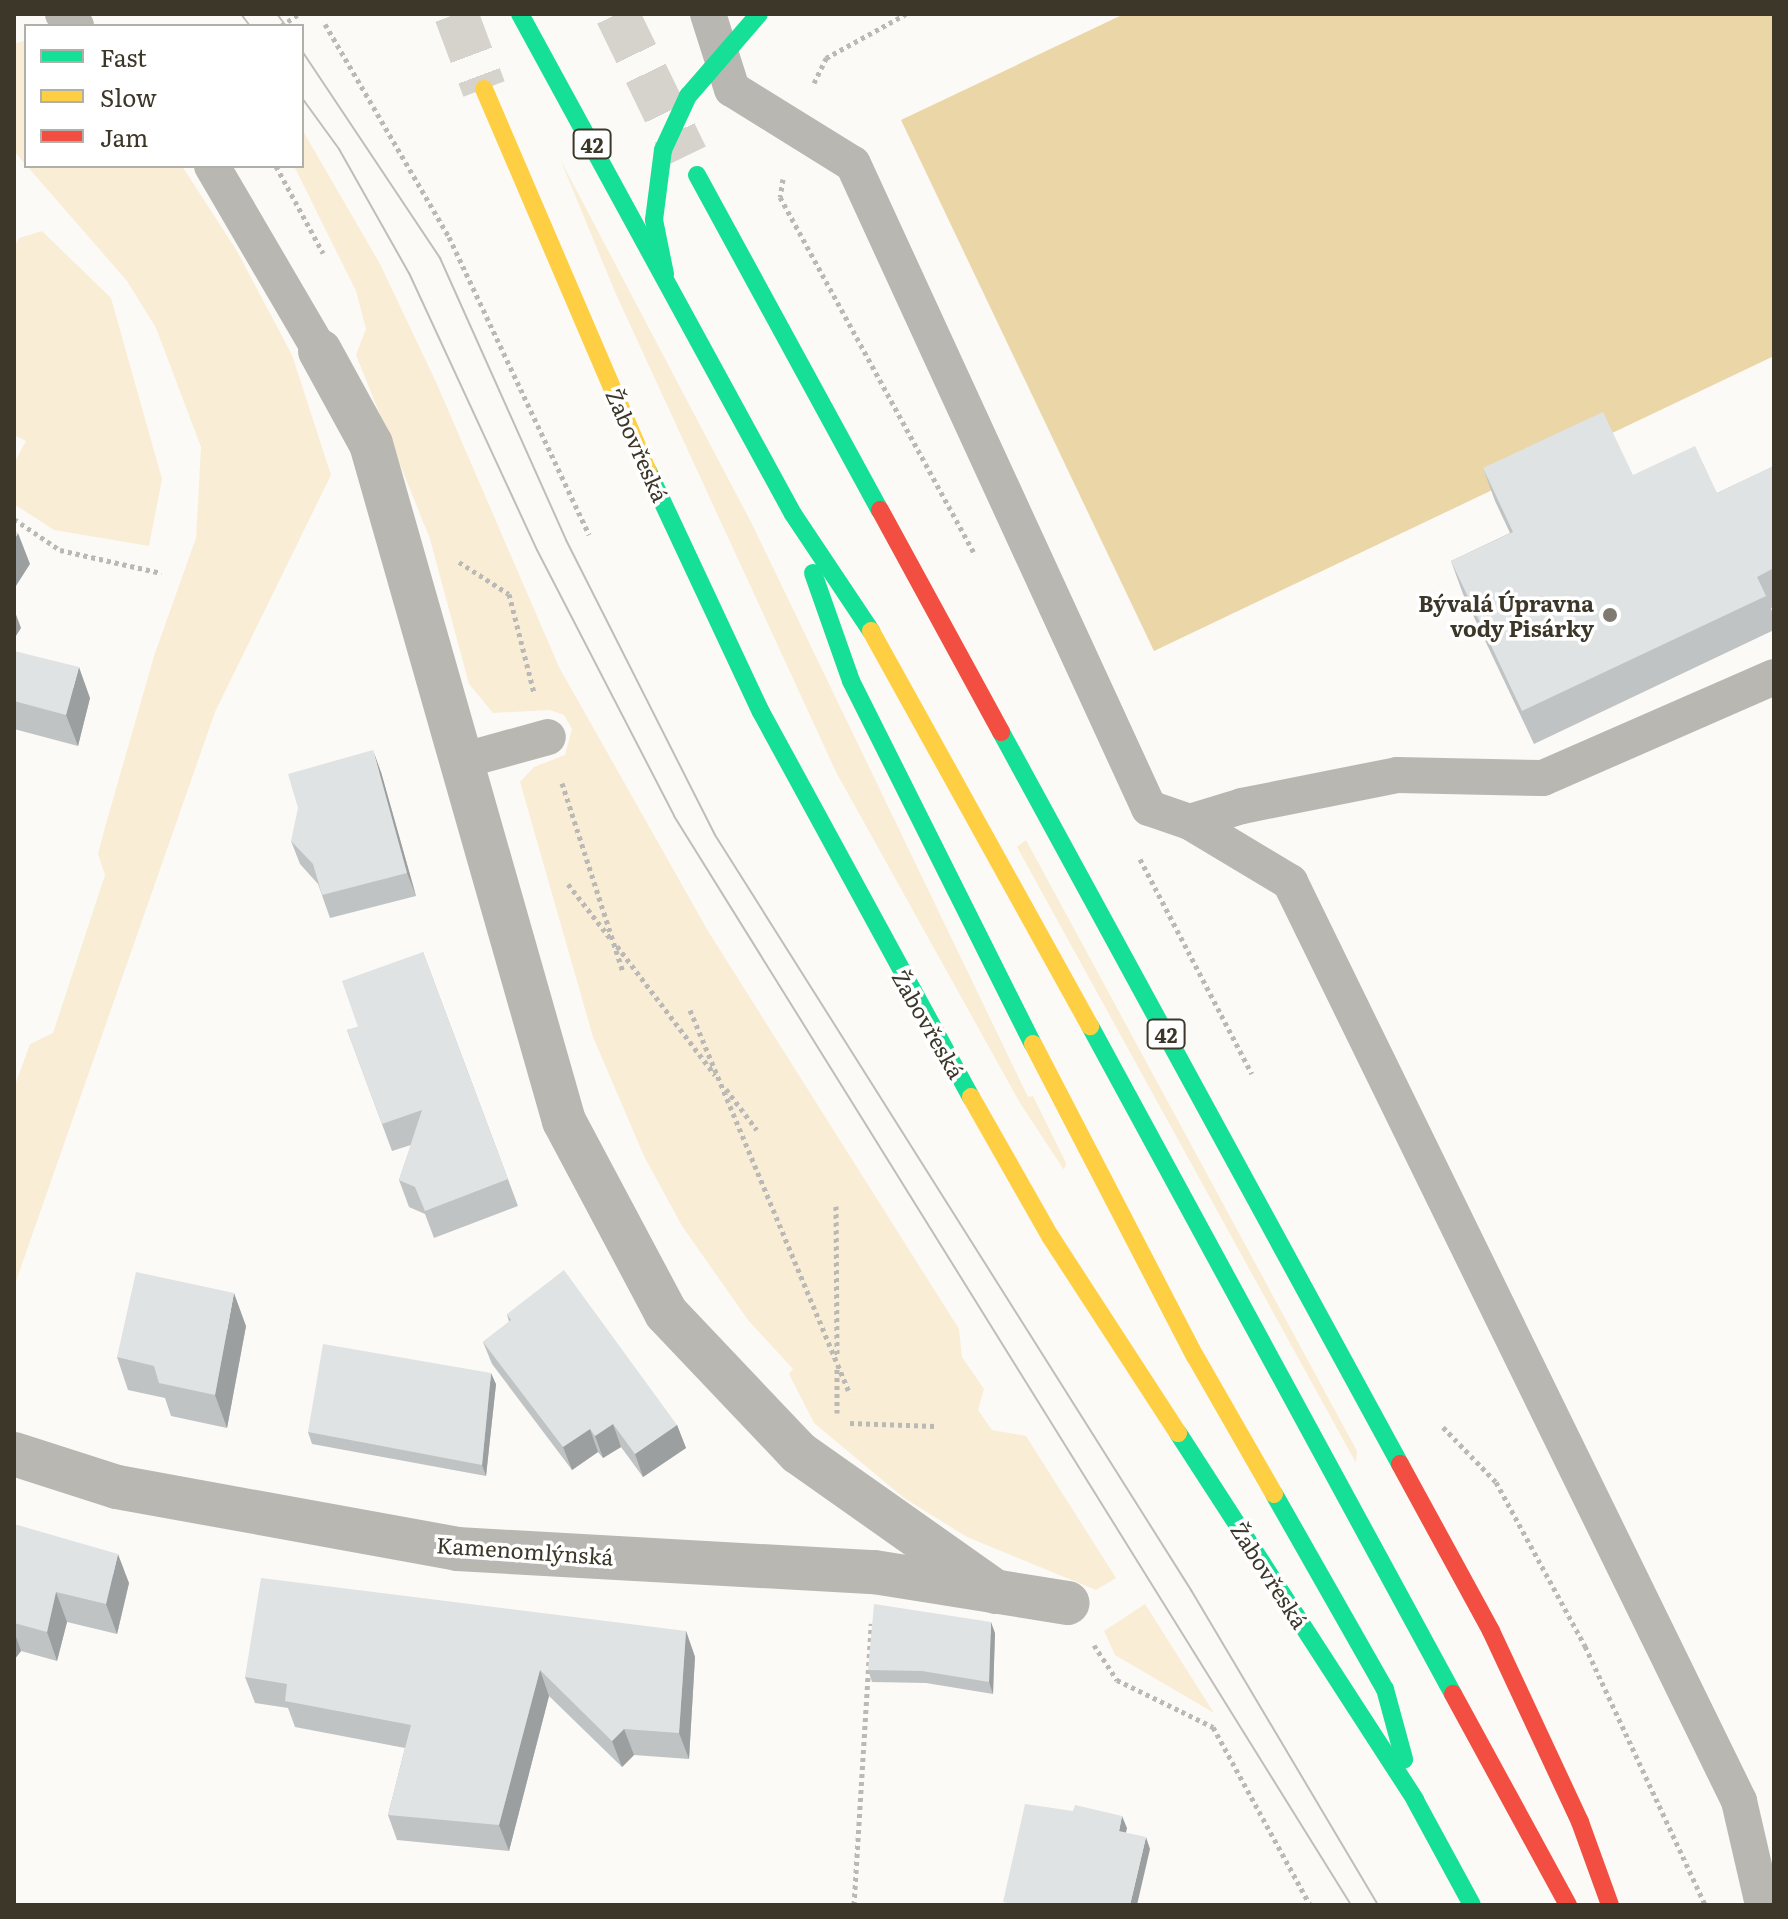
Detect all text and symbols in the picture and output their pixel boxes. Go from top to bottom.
legend [24,24,304,168]
text: Fast [100,39,147,74]
text: Slow [100,79,157,114]
text: Jam [100,119,148,154]
road number: 42 [572,128,612,160]
street label: Žabovřeská [601,384,675,506]
place label: Bývalá Úpravna vody Pisárky [1418,589,1594,640]
marker: Bývalá Úpravna vody Pisárky [1601,606,1619,624]
street label: Žabovřeská [887,965,971,1083]
road number: 42 [1146,1018,1186,1050]
street label: Žabovřeská [1226,1517,1314,1633]
street label: Kamenomlýnská [435,1531,615,1569]

